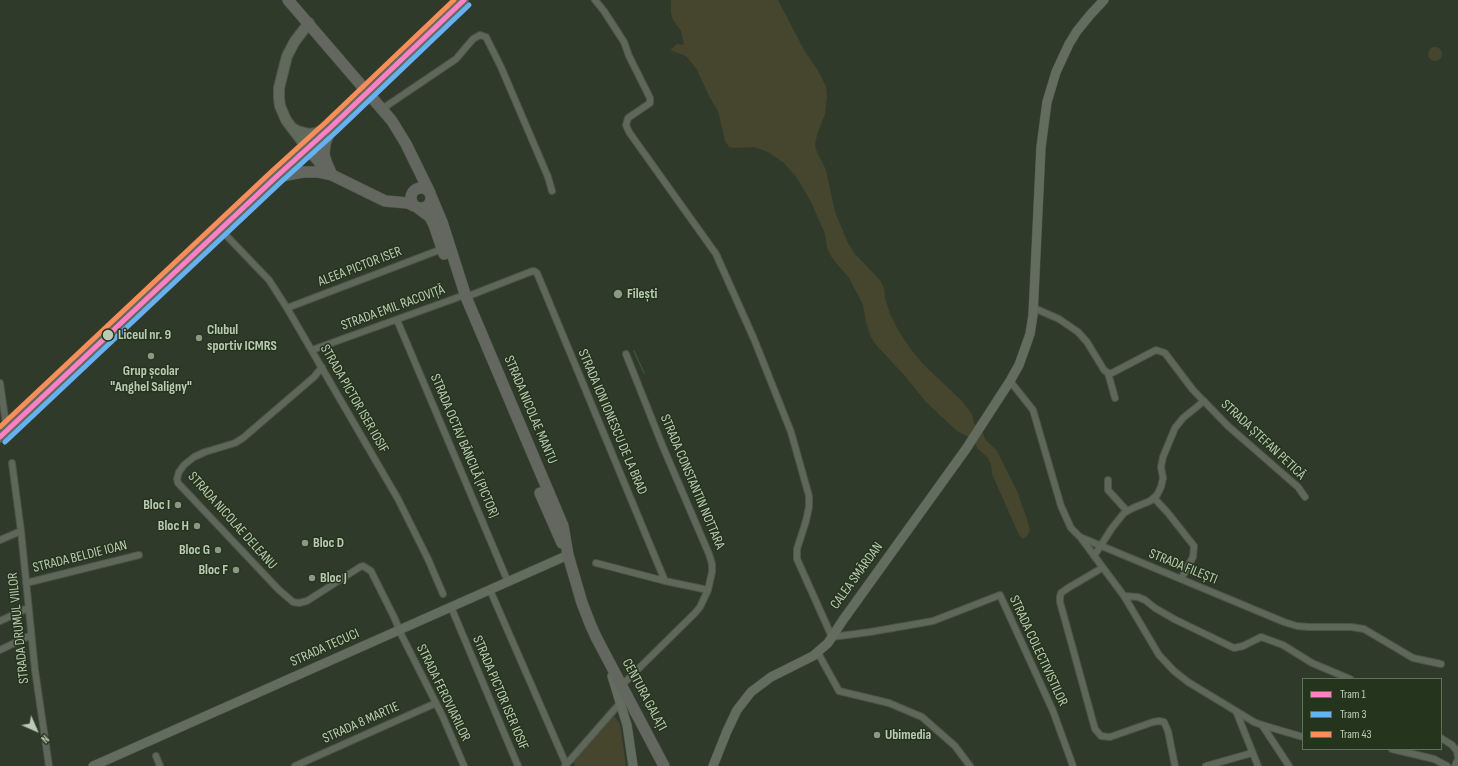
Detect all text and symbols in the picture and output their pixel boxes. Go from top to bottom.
street label: ALEEA PICTOR ISER [316,243,404,291]
street label: STRADA EMIL RACOVIȚĂ [339,281,447,335]
place label: Filești [627,286,657,302]
marker: Filești [612,288,624,300]
place label: Clubul sportiv ICMRS [207,322,277,354]
place label: Liceul nr. 9 [118,327,171,343]
marker: Liceul nr. 9 [101,328,115,342]
marker: Clubul sportiv ICMRS [194,333,204,343]
street label: STRADA PICTOR ISER IOSIF [316,342,392,456]
street label: STRADA ION IONESCU DE LA BRAD [574,347,650,497]
marker: Grup școlar "Anghel Saligny" [146,351,156,361]
street label: STRADA NICOLAE MANTU [500,353,560,467]
place label: Grup școlar "Anghel Saligny" [110,363,192,396]
street label: STRADA OCTAV BĂNCILĂ (PICTOR) [426,372,502,520]
street label: STRADA ȘTEFAN PETICĂ [1217,396,1309,484]
street label: STRADA CONSTANTIN NOTTARA [656,412,728,552]
street label: STRADA NICOLAE DELEANU [184,469,280,573]
place label: Bloc I [143,497,170,513]
marker: Bloc I [173,500,183,510]
place label: Bloc H [158,518,189,534]
marker: Bloc H [192,521,202,531]
place label: Bloc D [313,535,344,551]
street label: STRADA BELDIE IOAN [31,537,129,577]
marker: Bloc D [300,538,310,548]
street label: CALEA SMÂRDAN [827,539,887,613]
place label: Bloc G [179,542,210,558]
marker: Bloc G [213,545,223,555]
street label: STRADA FILEȘTI [1146,546,1220,588]
place label: Bloc F [198,562,228,578]
marker: Bloc F [231,565,241,575]
place label: Bloc J [320,570,347,586]
street label: STRADA DRUMUL VIILOR [5,571,33,685]
marker: Bloc J [307,573,317,583]
street label: STRADA COLECTIVISTILOR [1005,593,1071,709]
street label: STRADA TECUCI [288,625,362,671]
street label: STRADA PICTOR ISER IOSIF [468,633,532,753]
street label: STRADA FEROVIARILOR [412,642,474,744]
street label: CENTURA GALAȚI [618,656,670,734]
legend [1302,678,1442,750]
text: Tram 1 [1340,687,1366,702]
street label: STRADA 8 MARTIE [320,699,402,747]
text: Tram 3 [1340,707,1367,722]
north arrow [16,710,56,750]
place label: Ubimedia [885,727,931,743]
text: Tram 43 [1340,727,1372,742]
marker: Ubimedia [872,730,882,740]
text: N [38,732,52,746]

